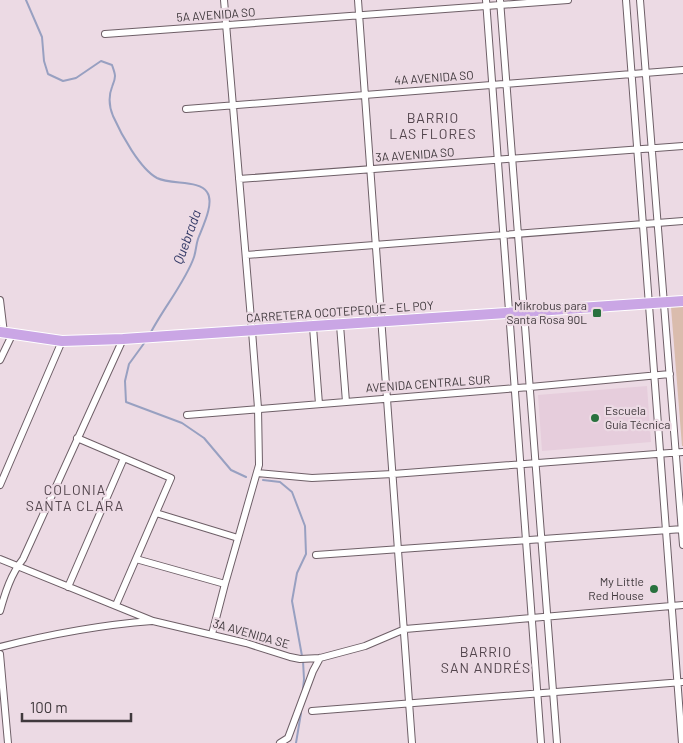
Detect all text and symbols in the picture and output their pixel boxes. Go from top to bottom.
street label: 5A AVENIDA SO [176,4,256,24]
street label: 4A AVENIDA SO [394,67,474,87]
district label: BARRIO LAS FLORES [389,109,477,142]
street label: 3A AVENIDA SO [375,144,455,164]
water label: Quebrada [169,207,204,266]
street label: CARRETERA OCOTEPEQUE - EL POY [246,297,434,325]
place label: Mikrobus para Santa Rosa 90L [507,298,587,326]
marker: Mikrobus para Santa Rosa 90L [591,307,603,319]
street label: AVENIDA CENTRAL SUR [365,372,491,394]
place label: Escuela Guía Técnica [605,403,670,431]
marker: Escuela Guía Técnica [589,412,601,424]
district label: COLONIA SANTA CLARA [26,481,124,514]
place label: My Little Red House [588,574,644,602]
marker: My Little Red House [648,583,660,595]
street label: 3A AVENIDA SE [211,615,291,651]
district label: BARRIO SAN ANDRÉS [441,643,531,676]
scale bar [22,690,131,722]
text: 100 m [30,698,68,716]

